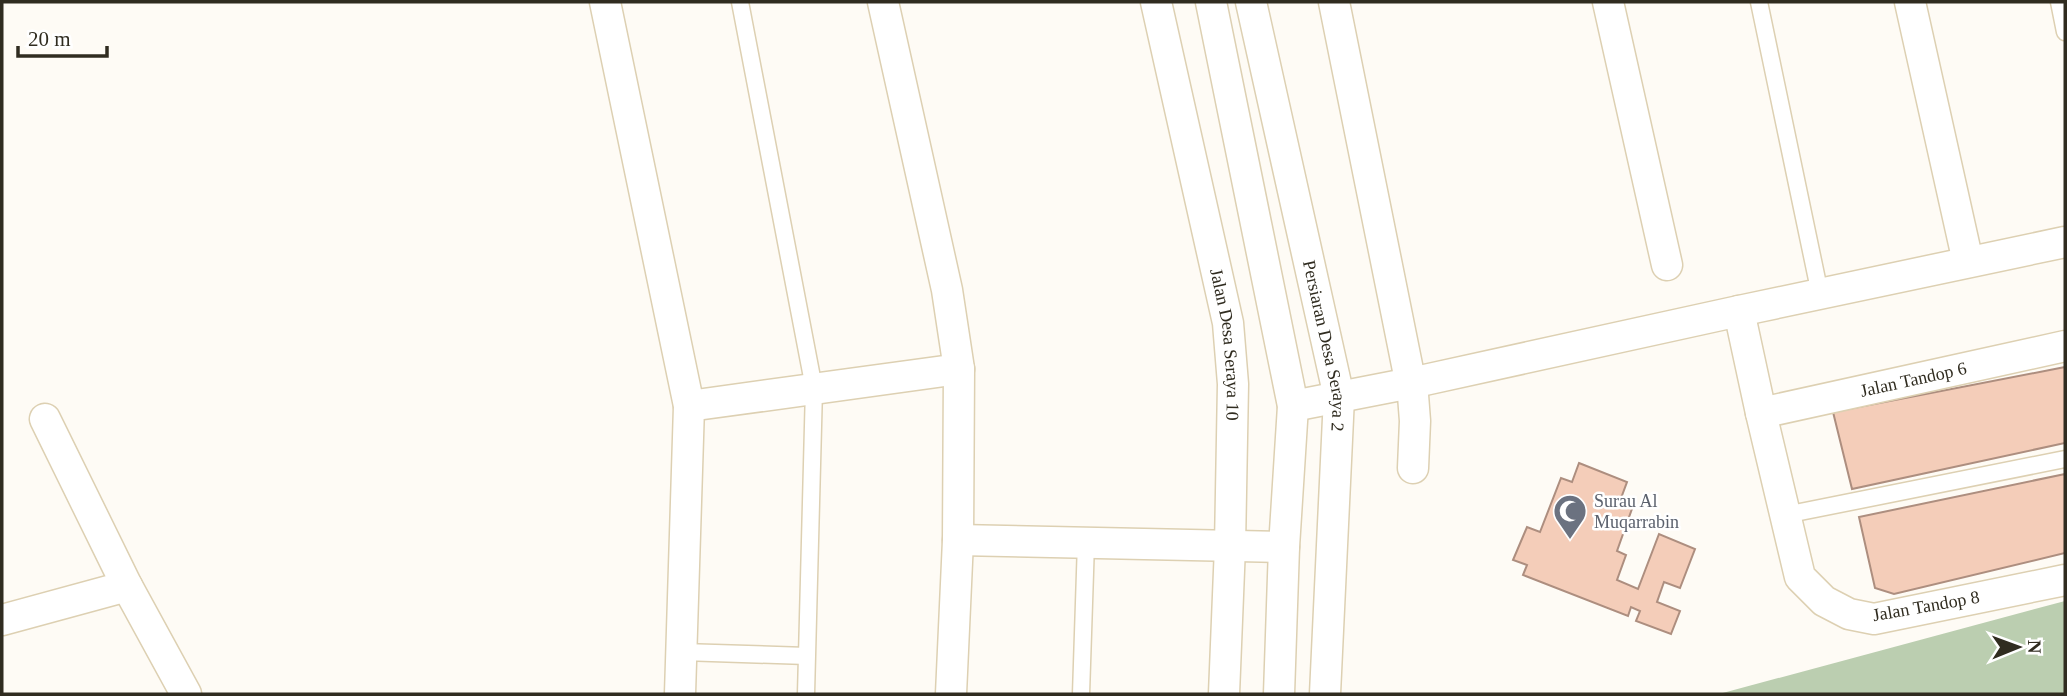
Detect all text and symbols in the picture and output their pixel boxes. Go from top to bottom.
scale bar [18,14,107,58]
text: 20 m [28,27,71,51]
street label: Persiaran Desa Seraya 2 [1299,258,1349,432]
street label: Jalan Desa Seraya 10 [1206,266,1243,421]
street label: Jalan Tandop 6 [1858,358,1968,401]
place label: Surau Al Muqarrabin [1594,491,1679,532]
mosque icon: Surau Al Muqarrabin [1551,492,1589,541]
street label: Jalan Tandop 8 [1871,587,1981,625]
north arrow [1983,612,2053,682]
text: N [2024,640,2045,654]

